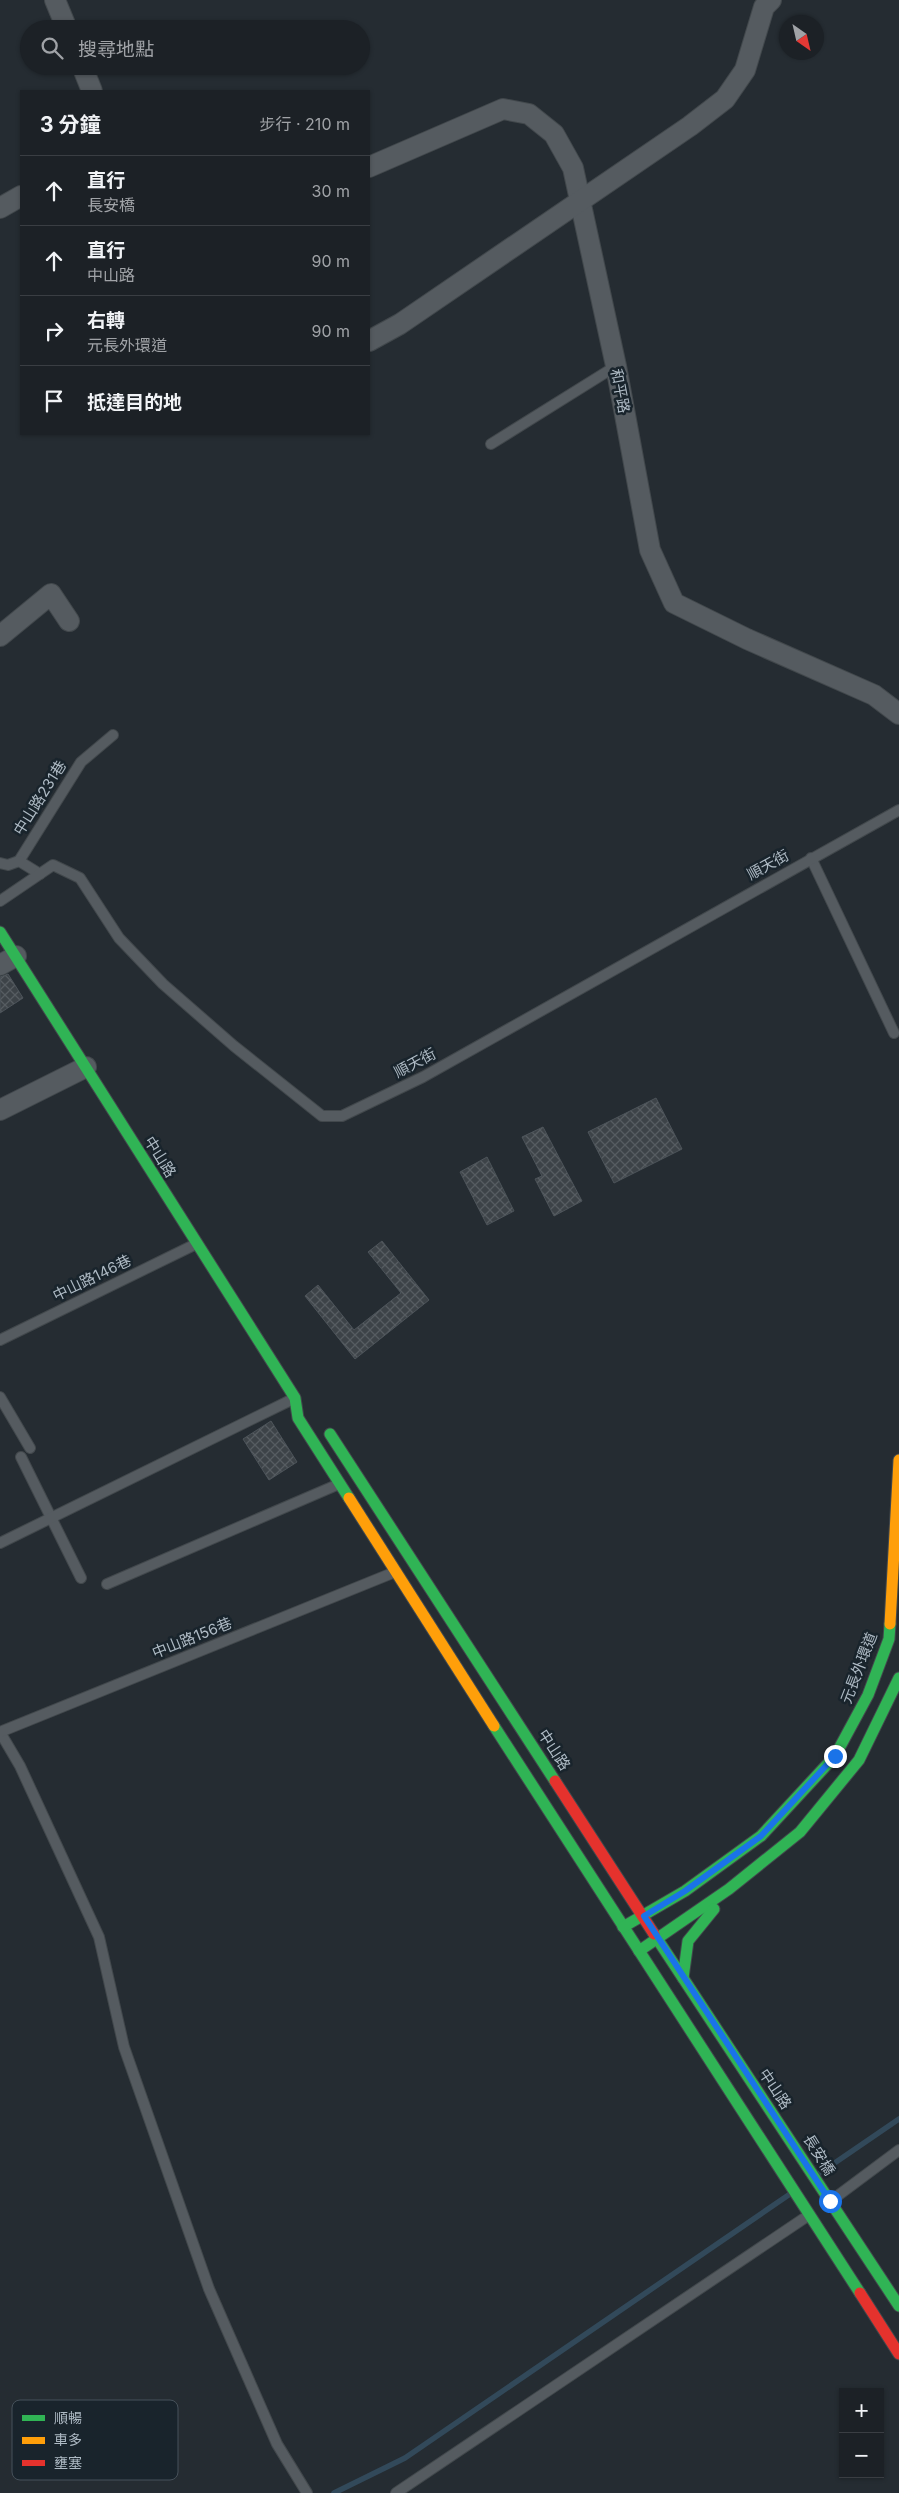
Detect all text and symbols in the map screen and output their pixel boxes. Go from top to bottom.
north arrow [779,15,824,60]
search box [20,20,370,75]
icon: search [38,34,66,62]
text: 搜尋地點 [78,38,154,61]
text: 3 分鐘 [40,112,101,137]
text: 步行 · 210 m [260,114,350,134]
text: 直行 [87,169,125,192]
icon: ahead [40,177,68,205]
text: 30 m [312,181,350,201]
text: 長安橋 [87,195,135,215]
text: 直行 [87,239,125,262]
icon: ahead [40,247,68,275]
text: 90 m [311,251,350,271]
text: 中山路 [87,265,135,285]
text: 右轉 [87,309,125,332]
icon: right [40,317,68,345]
text: 90 m [311,321,350,341]
text: 元長外環道 [87,335,167,355]
street label: 和平路 [607,367,634,415]
icon: arrive [40,387,68,415]
text: 抵達目的地 [87,391,182,414]
street label: 中山路231巷 [9,757,70,839]
street label: 順天街 [743,845,792,884]
street label: 順天街 [390,1044,439,1082]
street label: 中山路 [140,1133,180,1181]
street label: 中山路146巷 [49,1250,134,1305]
street label: 中山路156巷 [149,1613,235,1662]
street label: 元長外環道 [836,1629,881,1706]
street label: 中山路 [534,1726,575,1774]
route end [824,1745,847,1768]
street label: 中山路 [755,2065,796,2113]
street label: 長安橋 [799,2131,839,2179]
route start [819,2190,842,2213]
map controls [839,2388,884,2478]
button: + [839,2388,884,2433]
legend [12,2400,178,2480]
text: 順暢 [54,2409,82,2426]
text: 車多 [54,2431,82,2448]
button: − [839,2433,884,2478]
text: 壅塞 [54,2454,82,2471]

